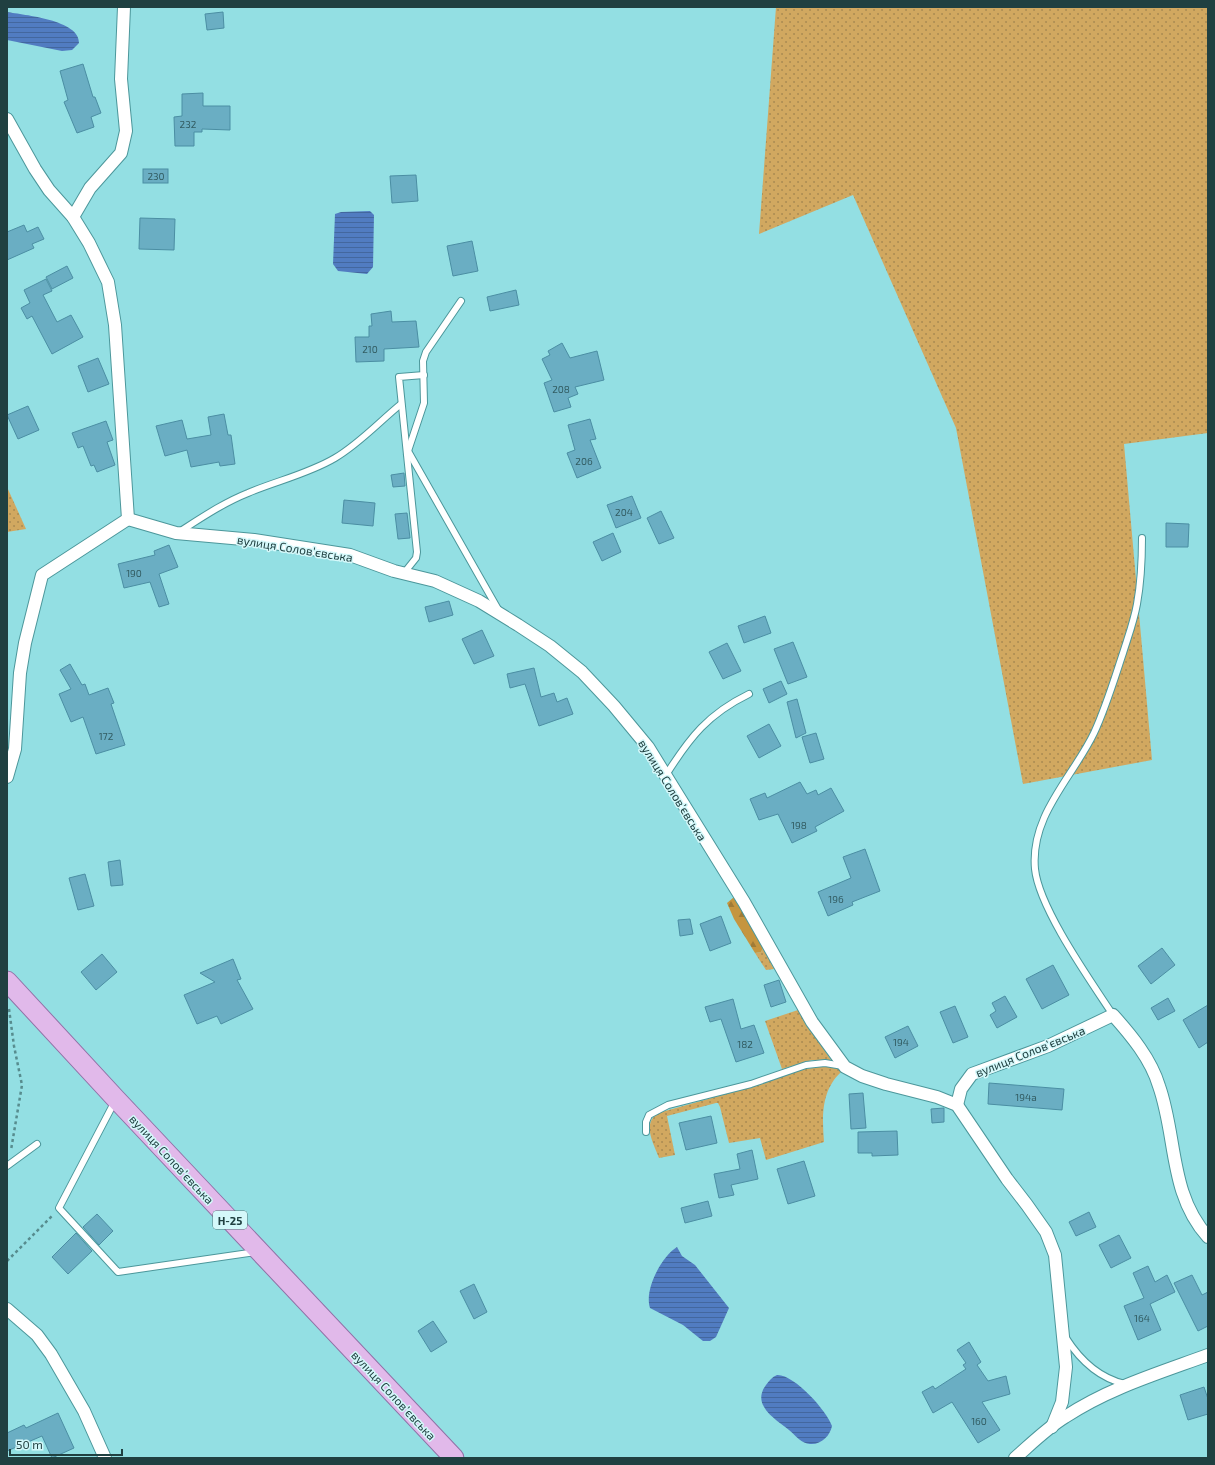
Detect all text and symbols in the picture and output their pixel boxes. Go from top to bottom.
house number: 232 [180,118,197,130]
house number: 230 [147,170,165,182]
house number: 210 [362,343,378,355]
house number: 208 [552,383,570,395]
house number: 206 [575,455,593,467]
house number: 204 [615,506,633,518]
street label: вулиця Соловʼєвська [236,532,354,565]
house number: 190 [126,567,142,579]
house number: 172 [99,730,114,742]
street label: вулиця Соловʼєвська [635,737,710,844]
house number: 198 [791,819,807,831]
house number: 196 [828,893,844,905]
street label: вулиця Соловʼєвська [973,1023,1087,1080]
house number: 194 [893,1036,909,1048]
house number: 182 [737,1038,753,1050]
house number: 194а [1015,1091,1037,1103]
street label: вулиця Соловʼєвська [126,1111,217,1207]
road number: Н-25 [213,1211,247,1229]
house number: 164 [1134,1312,1150,1324]
street label: вулиця Соловʼєвська [348,1347,439,1443]
house number: 160 [971,1415,987,1427]
scale bar [10,1431,122,1457]
text: 50 m [16,1437,43,1451]

